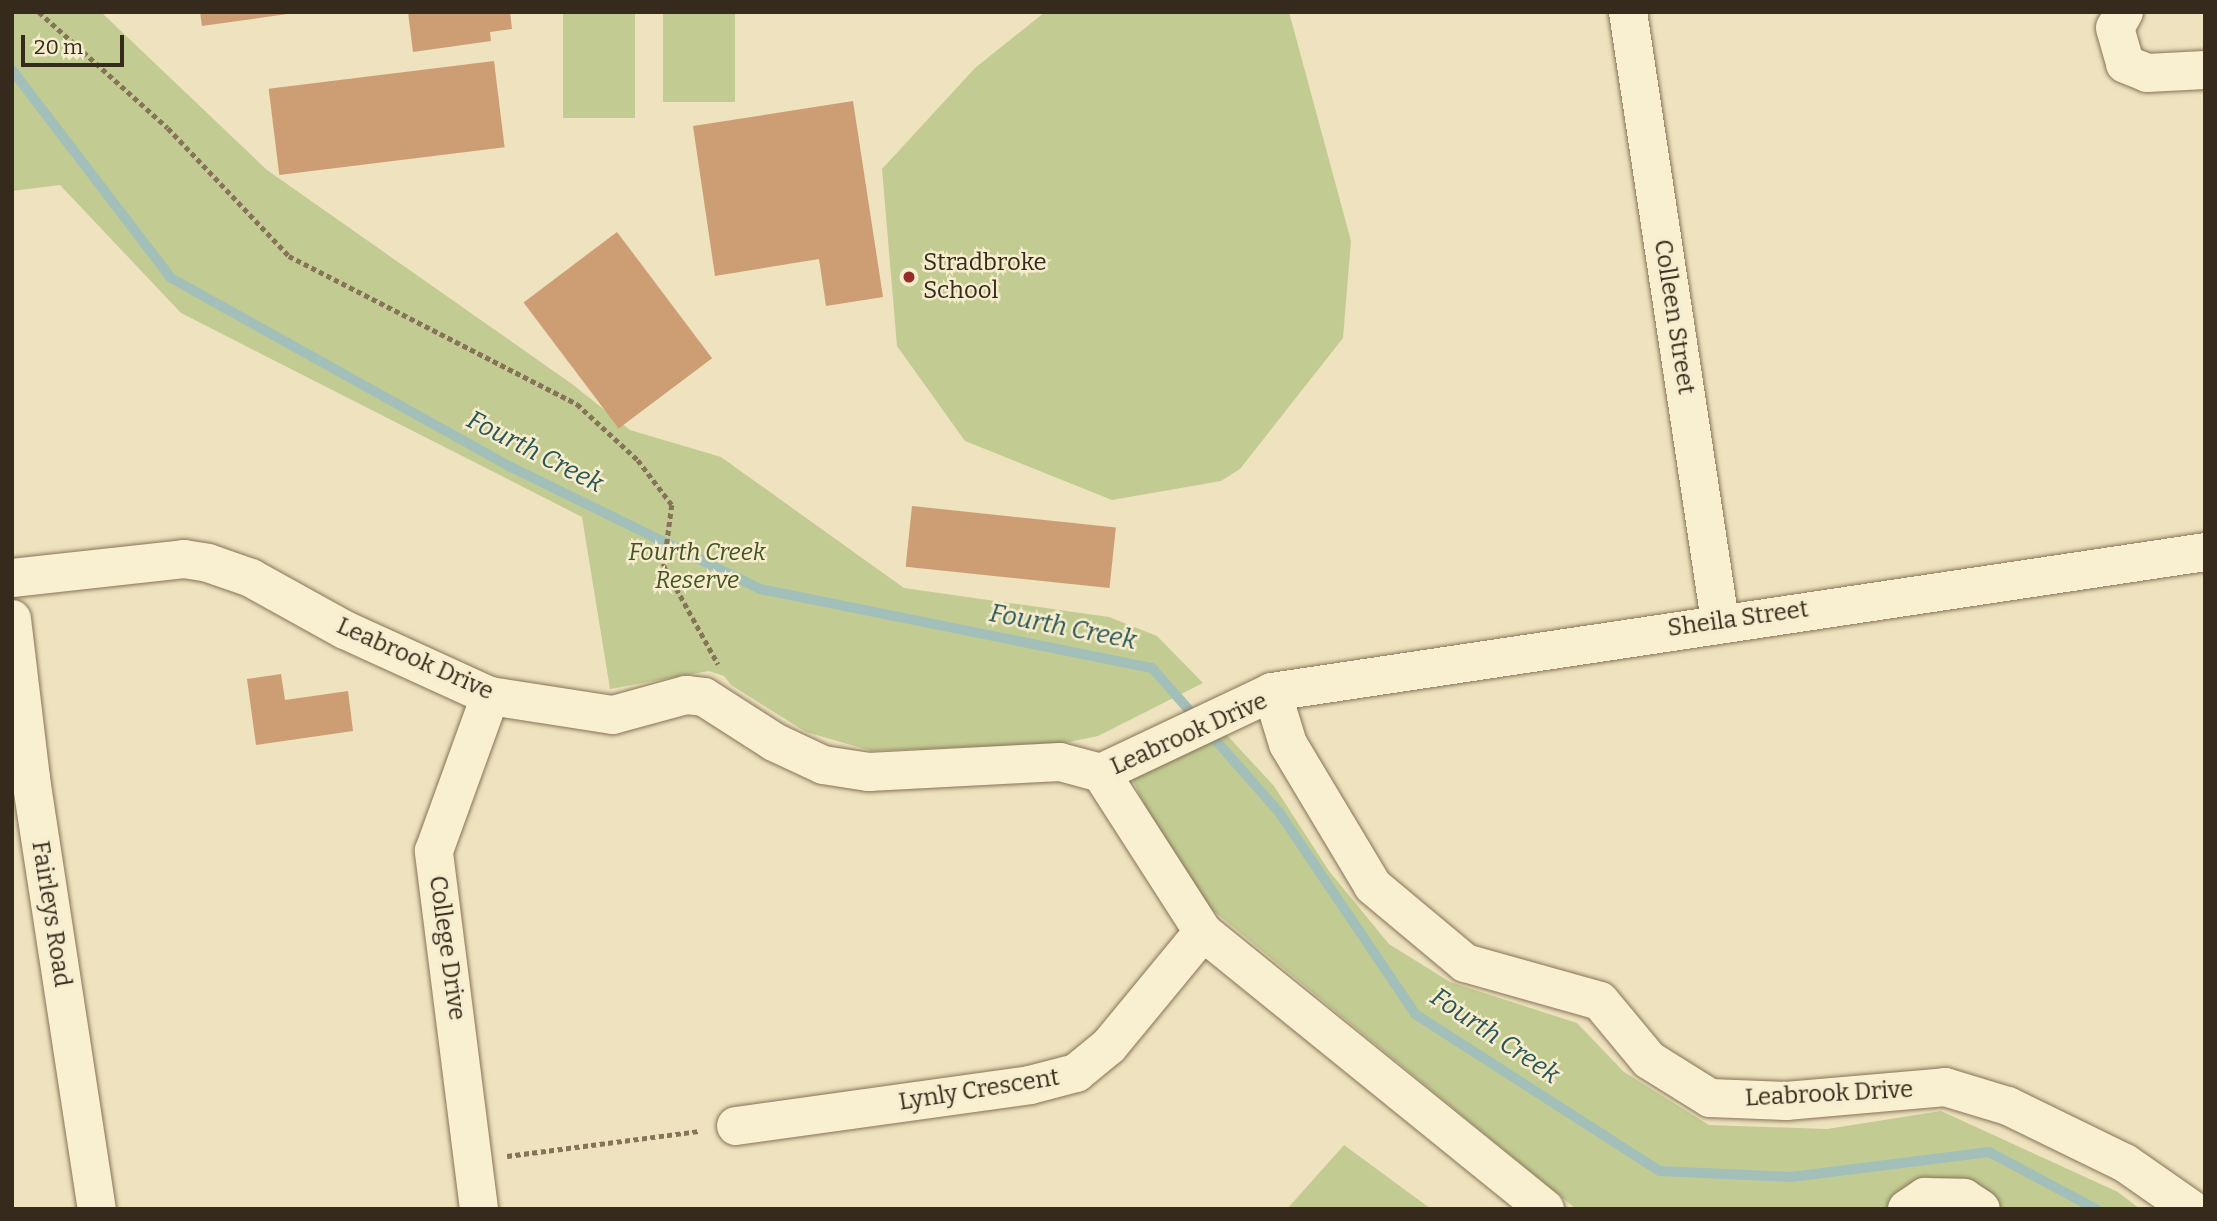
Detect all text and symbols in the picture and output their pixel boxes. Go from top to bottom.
scale bar [24,21,128,65]
text: 20 m [34,34,83,60]
street label: Colleen Street [1648,237,1700,397]
place label: Stradbroke School [923,249,1047,305]
marker: Stradbroke School [901,269,917,285]
water label: Fourth Creek [462,404,608,500]
park label: Fourth Creek Reserve [628,539,766,595]
street label: Sheila Street [1666,595,1810,643]
water label: Fourth Creek [987,597,1139,657]
street label: Leabrook Drive [332,612,498,706]
street label: Leabrook Drive [1106,687,1272,781]
street label: Fairleys Road [25,839,77,989]
street label: College Drive [423,874,471,1022]
water label: Fourth Creek [1425,981,1565,1091]
street label: Lynly Crescent [897,1063,1061,1117]
street label: Leabrook Drive [1744,1075,1914,1113]

